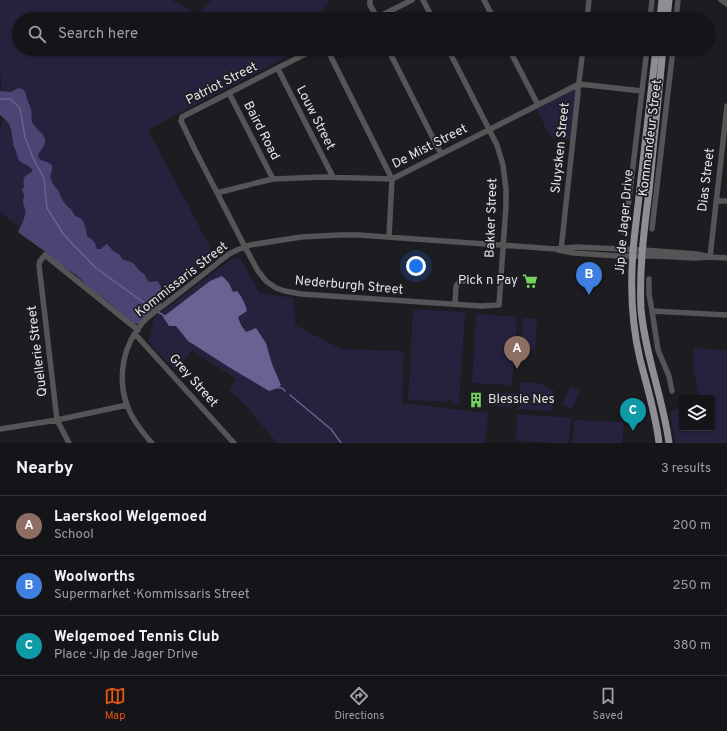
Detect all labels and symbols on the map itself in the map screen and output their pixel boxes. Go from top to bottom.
street label: Patriot Street [184,59,261,109]
street label: Kommandeur Street [636,78,666,197]
street label: Louw Street [292,83,338,153]
street label: Baird Road [239,99,283,163]
street label: Sluysken Street [548,102,574,194]
street label: De Mist Street [390,121,470,173]
street label: Dias Street [695,147,719,213]
street label: Jip de Jager Drive [612,169,638,275]
street label: Bakker Street [483,178,501,258]
street label: Kommissaris Street [132,239,232,321]
your location [406,256,426,276]
pin: B [576,262,602,295]
supermarket icon: Pick n Pay [521,272,539,290]
street label: Nederburgh Street [294,273,404,299]
place label: Pick n Pay [458,273,518,289]
street label: Quellerie Street [24,304,52,398]
pin: A [504,336,530,369]
street label: Grey Street [165,351,221,411]
building icon: Blessie Nes [467,391,485,409]
place label: Blessie Nes [488,392,555,408]
pin: C [620,398,646,431]

